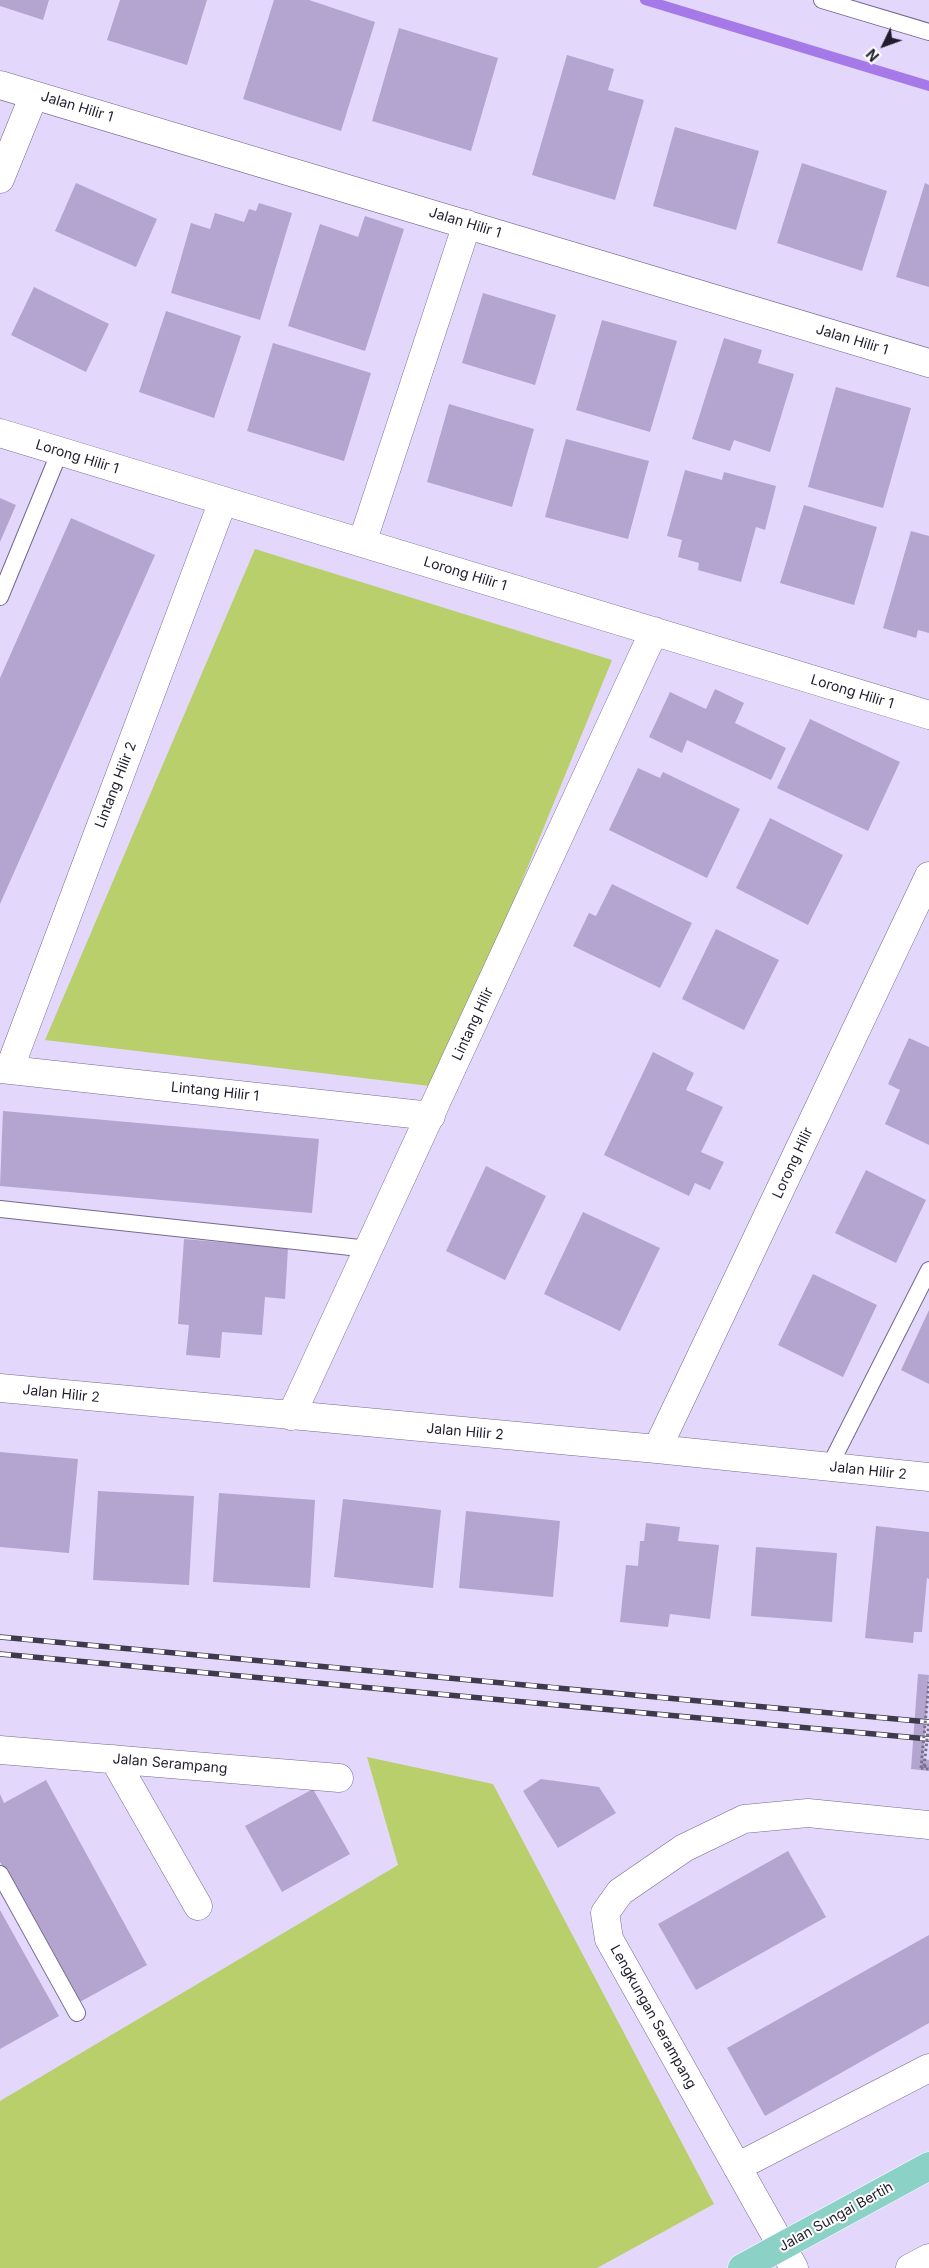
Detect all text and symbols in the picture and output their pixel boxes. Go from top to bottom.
north arrow [859,20,909,70]
text: N [863,46,882,65]
street label: Jalan Hilir 1 [39,88,115,126]
street label: Jalan Hilir 1 [427,204,503,242]
street label: Jalan Hilir 1 [814,321,890,359]
street label: Lorong Hilir 1 [33,436,121,478]
street label: Lorong Hilir 1 [421,553,509,595]
street label: Lorong Hilir 1 [808,671,896,713]
street label: Lintang Hilir 2 [92,739,140,831]
street label: Lintang Hilir [449,985,497,1063]
street label: Lintang Hilir 1 [170,1079,260,1105]
street label: Lorong Hilir [769,1125,817,1201]
street label: Jalan Hilir 2 [22,1382,100,1406]
street label: Jalan Hilir 2 [426,1420,504,1444]
street label: Jalan Hilir 2 [829,1459,907,1483]
street label: Jalan Serampang [112,1751,228,1777]
street label: Lengkungan Serampang [606,1942,700,2092]
street label: Jalan Sungai Bertih [776,2179,896,2255]

